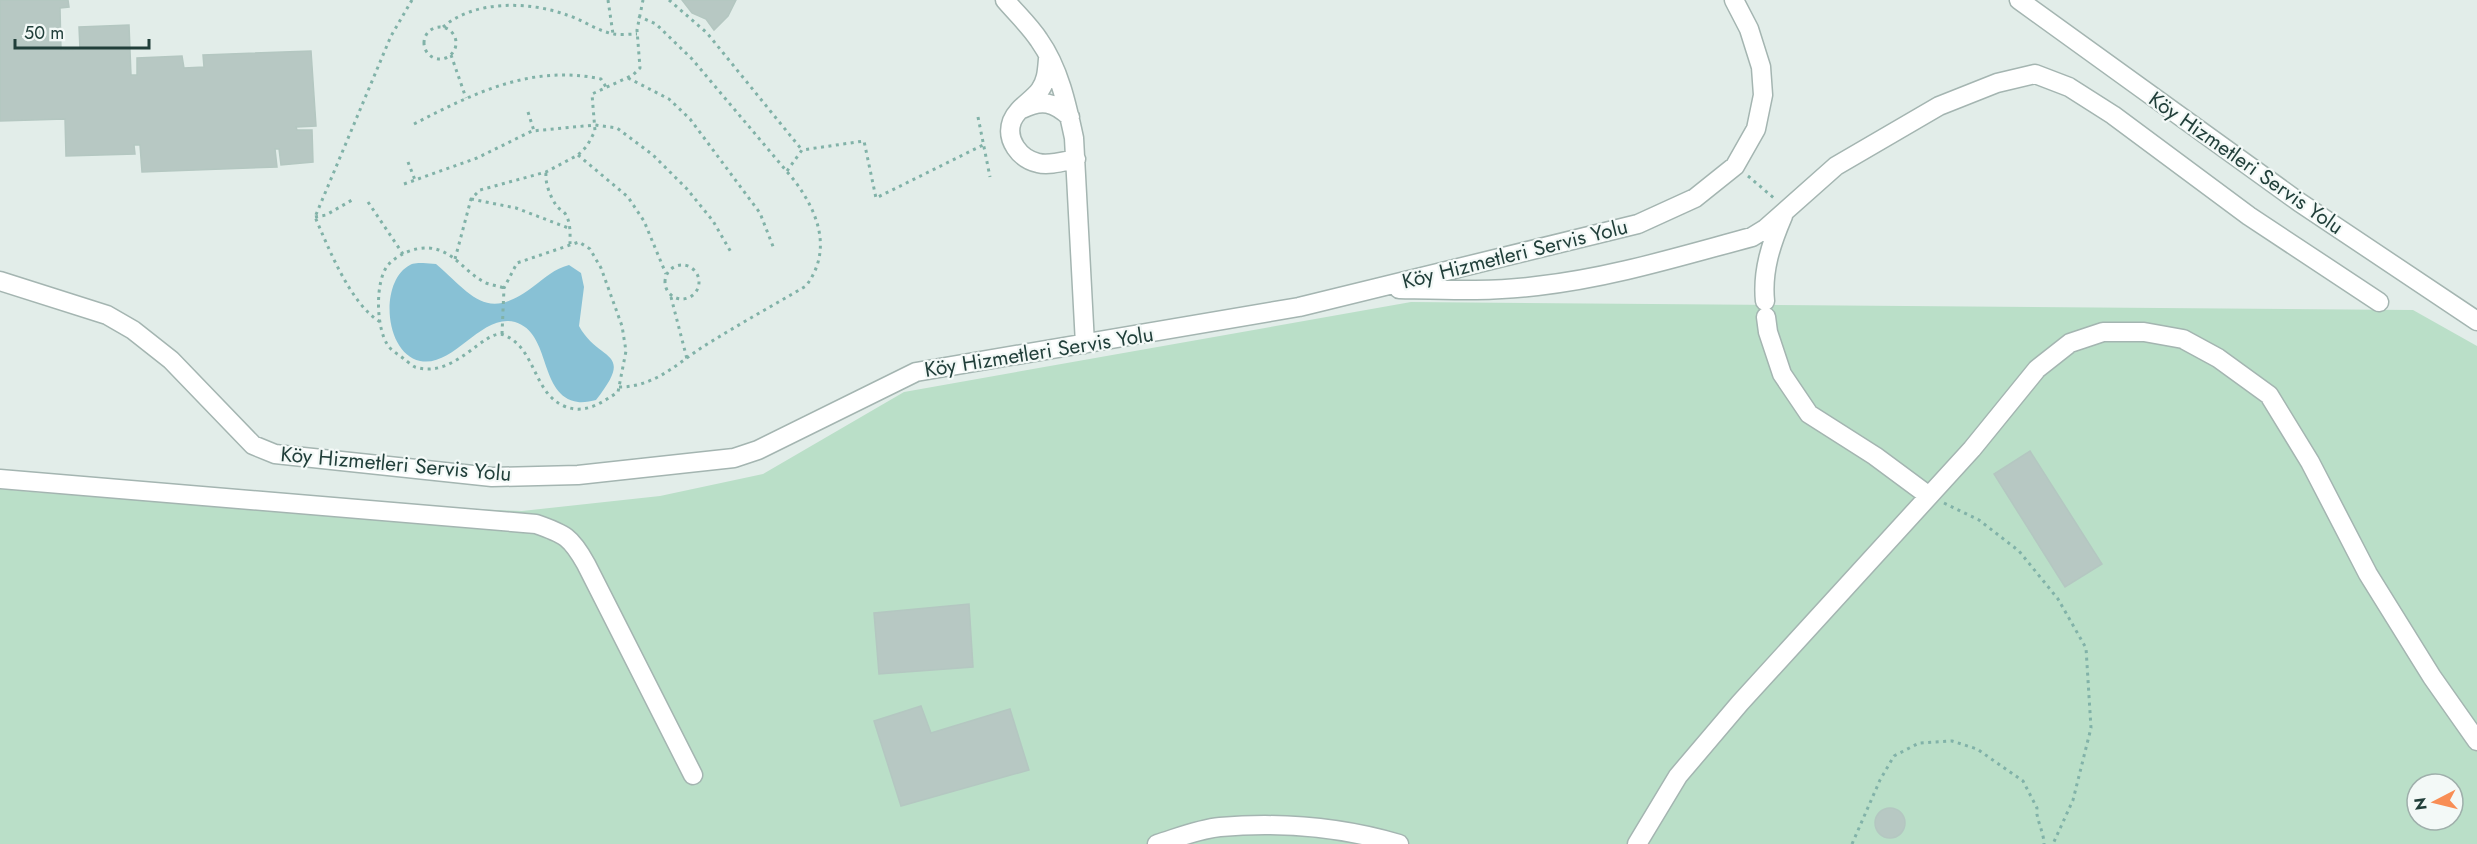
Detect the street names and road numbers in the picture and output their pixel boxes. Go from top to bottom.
street label: Köy Hizmetleri Servis Yolu [2143,84,2349,242]
street label: Köy Hizmetleri Servis Yolu [1399,211,1631,297]
street label: Köy Hizmetleri Servis Yolu [922,319,1156,385]
street label: Köy Hizmetleri Servis Yolu [279,439,513,489]

